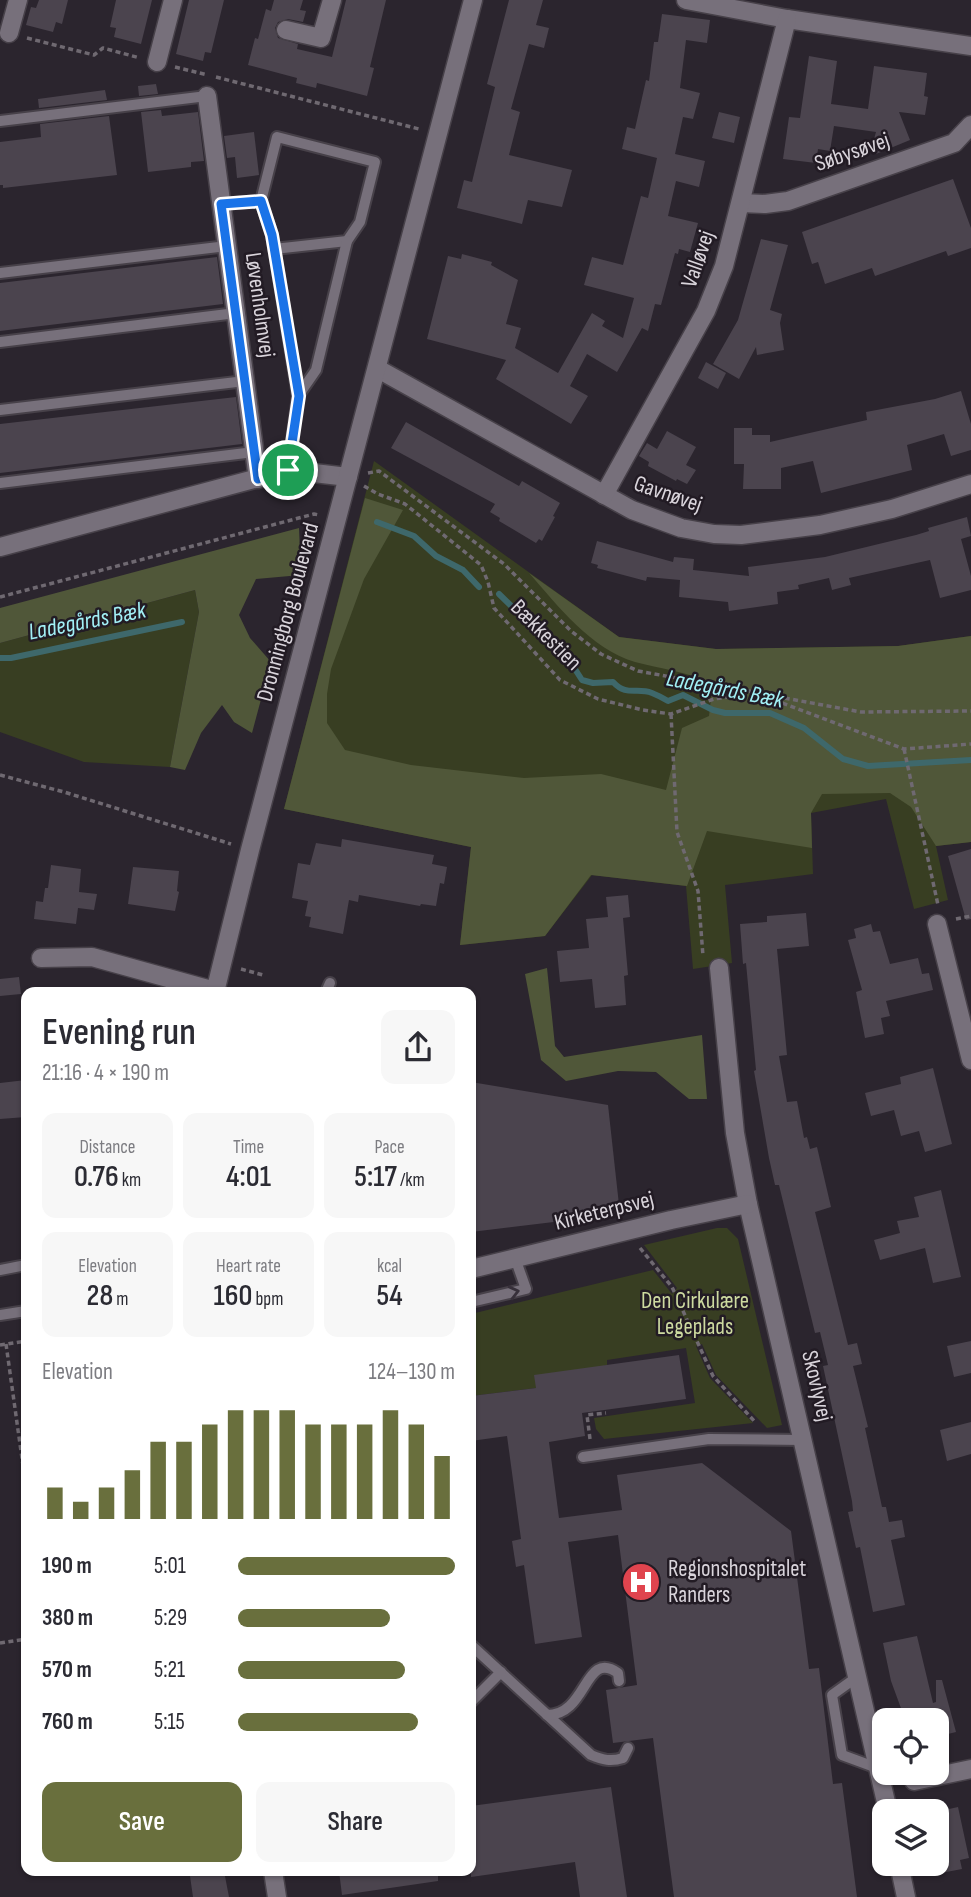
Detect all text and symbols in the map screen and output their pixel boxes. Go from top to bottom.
street label: Søbysøvej [811,126,893,178]
street label: Valløvej [675,227,721,291]
street label: Løvenholmvej [239,251,281,359]
pin [258,440,318,500]
icon: arrive [269,451,307,489]
street label: Gavnøvej [630,469,706,519]
street label: Dronningborg Boulevard [251,520,325,704]
street label: Bækkestien [505,594,587,676]
water label: Ladegårds Bæk [26,595,149,647]
water label: Ladegårds Bæk [664,663,787,715]
text: Evening run [42,1010,196,1055]
button: share [381,1010,455,1084]
text: 21:16 · 4 × 190 m [42,1059,169,1087]
text: Distance [79,1136,136,1159]
text: Time [233,1136,264,1159]
text: Pace [374,1136,405,1159]
text: 0.76 [74,1159,119,1195]
text: 4:01 [226,1159,271,1195]
text: 5:17 [354,1159,397,1195]
text: km [119,1169,141,1192]
text: /km [397,1169,425,1192]
street label: Kirketerpsvej [551,1185,657,1237]
text: Elevation [78,1255,137,1278]
text: Heart rate [216,1255,281,1278]
text: kcal [377,1255,402,1278]
text: 28 [87,1278,113,1314]
text: 160 [214,1278,252,1314]
text: 54 [376,1278,403,1314]
one-way arrow [508,1286,520,1300]
park label: Den Cirkulære Legeplads [641,1287,749,1341]
text: m [113,1288,128,1311]
text: bpm [252,1288,283,1311]
street label: Skovlyvej [795,1348,839,1424]
text: Elevation [42,1358,113,1386]
text: 124–130 m [369,1358,455,1386]
text: 190 m [42,1552,92,1580]
text: 5:01 [154,1552,186,1580]
place label: Regionshospitalet Randers [668,1555,806,1609]
hospital icon: Regionshospitalet Randers [620,1561,662,1603]
text: 380 m [42,1604,93,1632]
text: 5:29 [154,1604,187,1632]
text: 570 m [42,1656,92,1684]
text: 5:21 [154,1656,185,1684]
text: 760 m [42,1708,93,1736]
text: 5:15 [154,1708,185,1736]
map controls [872,1708,949,1876]
button: locate [872,1708,949,1785]
button: Save [42,1782,242,1862]
button: Share [256,1782,455,1862]
button: layers [872,1799,949,1876]

